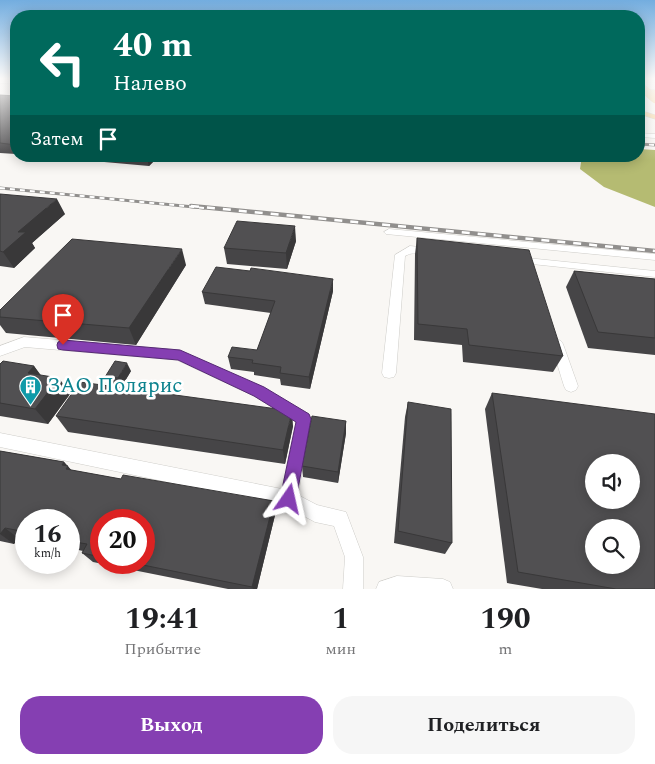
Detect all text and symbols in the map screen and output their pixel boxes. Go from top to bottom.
text: 40 m [113,19,193,72]
icon: left [30,30,95,95]
text: Налево [113,67,187,100]
text: Затем [30,125,84,154]
icon: arrive [94,125,122,153]
pin [42,294,84,345]
icon: arrive [49,301,77,329]
place label: ЗАО Полярис [47,370,182,402]
building icon: ЗАО Полярис [19,374,43,405]
map controls [585,454,640,574]
button: sound [585,454,640,509]
position arrow [262,472,314,524]
speed limit sign: 20 [90,509,155,574]
text: 16 [33,516,62,554]
button: search [585,519,640,574]
text: km/h [34,544,61,563]
text: 19:41 [125,596,200,642]
text: 1 [332,596,349,642]
text: 190 [480,596,531,642]
text: Прибытие [124,637,201,661]
text: мин [325,637,356,661]
text: m [499,637,512,661]
button: Выход [20,696,323,754]
button: Поделиться [333,696,635,754]

